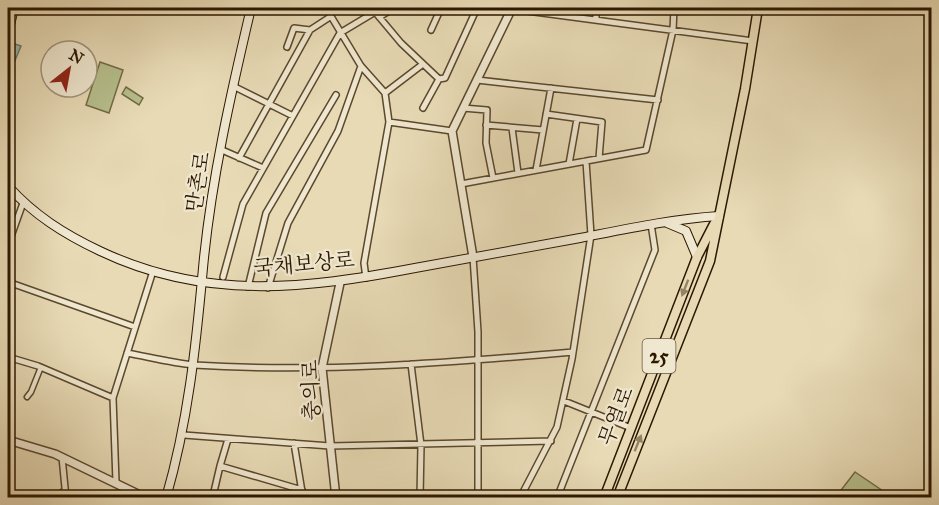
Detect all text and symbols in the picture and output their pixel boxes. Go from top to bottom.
north arrow [39,39,99,99]
text: N [66,45,88,68]
street label: 만촌로 [180,150,216,214]
street label: 국채보상로 [252,247,356,281]
one-way arrow [679,279,689,297]
road number: 25 [642,339,676,373]
street label: 충의로 [297,359,325,421]
street label: 무열로 [593,383,639,449]
one-way arrow [634,434,643,452]

